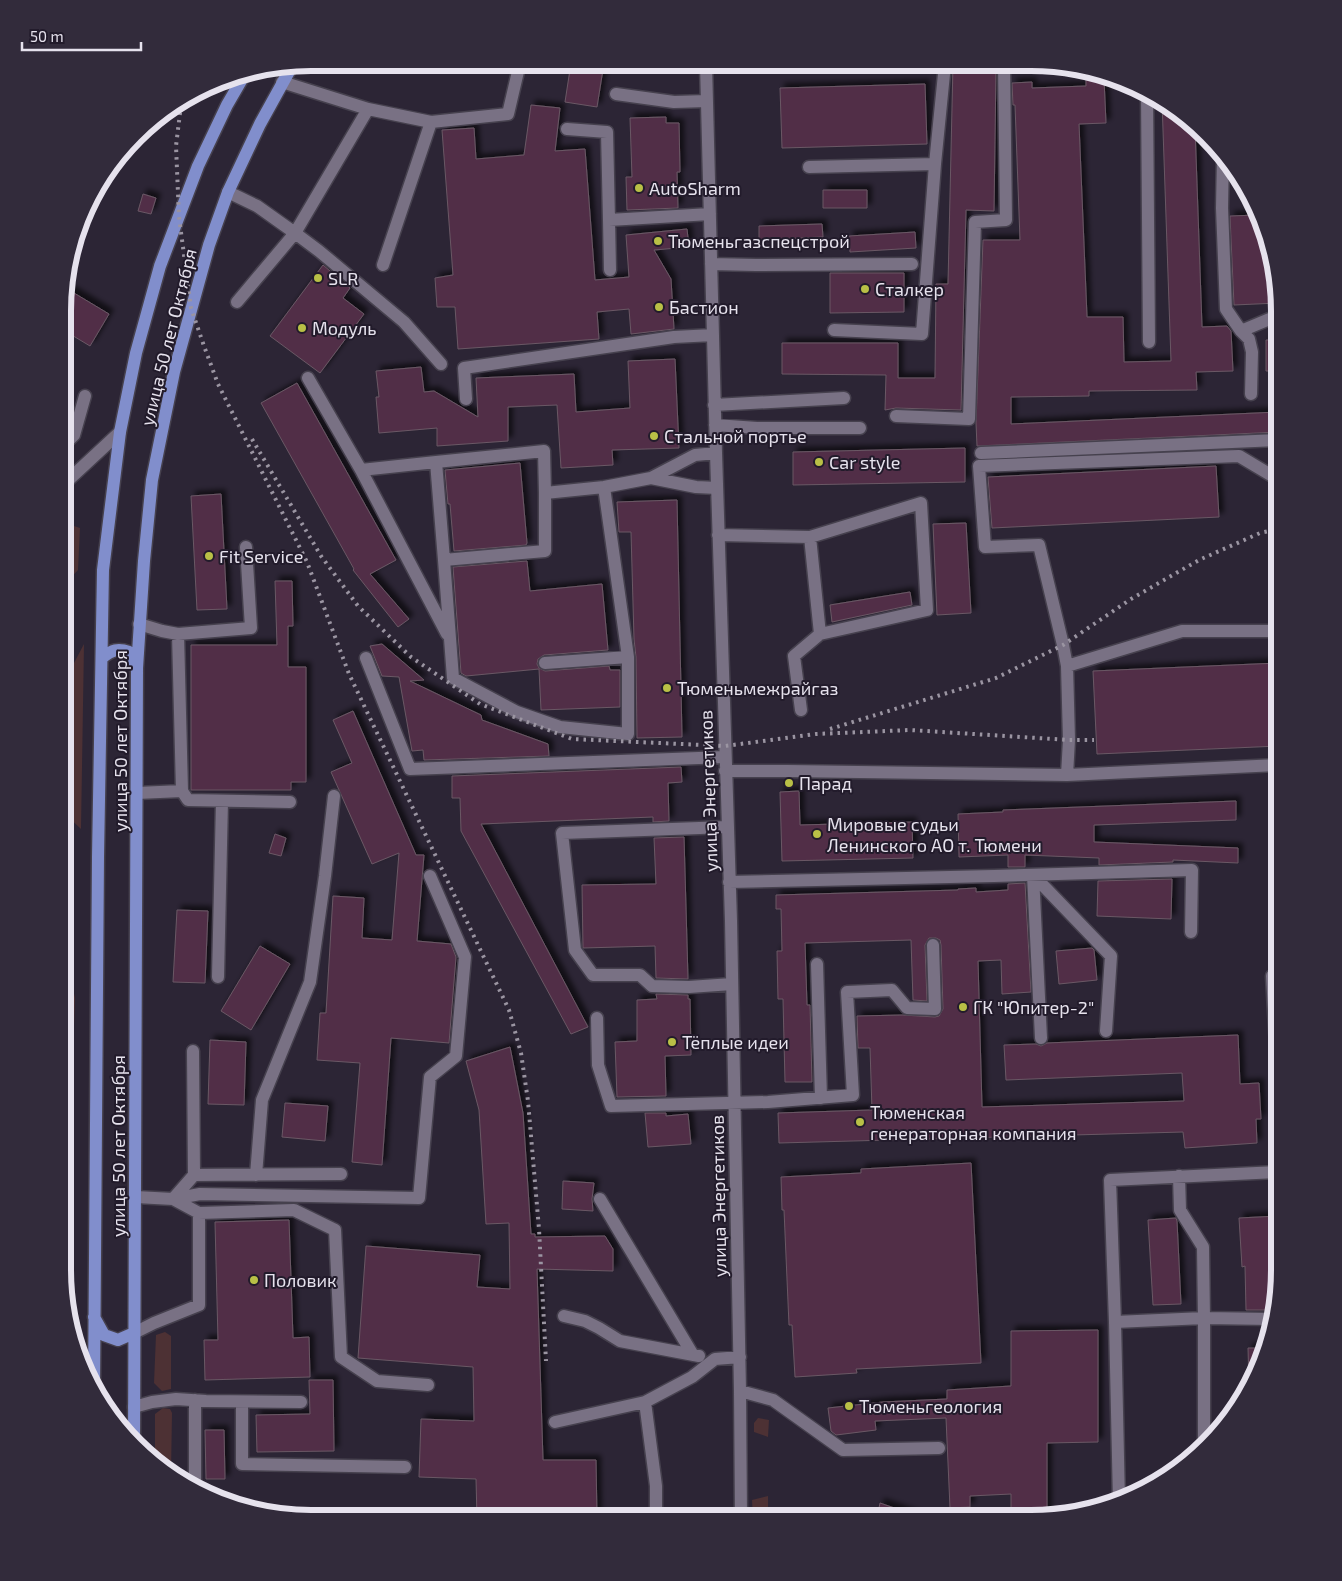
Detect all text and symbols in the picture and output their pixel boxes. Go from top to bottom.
scale bar [22,20,141,52]
text: 50 m [30,27,64,45]
place label: AutoSharm [649,177,741,199]
marker: AutoSharm [633,182,645,194]
place label: Тюменьгазспецстрой [668,230,850,252]
marker: Тюменьгазспецстрой [652,235,664,247]
street label: улица 50 лет Октября [135,246,201,428]
place label: SLR [328,267,358,289]
marker: SLR [312,272,324,284]
place label: Сталкер [875,278,944,300]
marker: Сталкер [859,283,871,295]
place label: Бастион [669,296,739,318]
marker: Бастион [653,301,665,313]
place label: Модуль [312,317,377,339]
marker: Модуль [296,322,308,334]
place label: Стальной портье [664,425,807,447]
marker: Стальной портье [648,430,660,442]
place label: Car style [829,451,901,473]
marker: Car style [813,456,825,468]
place label: Fit Service [219,545,303,567]
marker: Fit Service [203,550,215,562]
street label: улица 50 лет Октября [109,650,131,832]
place label: Тюменьмежрайгаз [677,677,839,699]
marker: Тюменьмежрайгаз [661,682,673,694]
street label: улица Энергетиков [694,710,722,872]
place label: Парад [799,772,852,794]
marker: Парад [783,777,795,789]
place label: Мировые судьи Ленинского АО т. Тюмени [827,813,1042,856]
marker: Мировые судьи Ленинского АО т. Тюмени [811,828,823,840]
place label: ГК "Юпитер-2" [973,996,1094,1018]
marker: ГК "Юпитер-2" [957,1001,969,1013]
place label: Тёплые идеи [682,1031,789,1053]
marker: Тёплые идеи [666,1036,678,1048]
street label: улица 50 лет Октября [107,1055,129,1237]
place label: Тюменская генераторная компания [870,1101,1077,1144]
street label: улица Энергетиков [706,1115,730,1277]
marker: Тюменская генераторная компания [854,1116,866,1128]
place label: Половик [264,1269,337,1291]
marker: Половик [248,1274,260,1286]
place label: Тюменьгеология [859,1395,1002,1417]
marker: Тюменьгеология [843,1400,855,1412]

